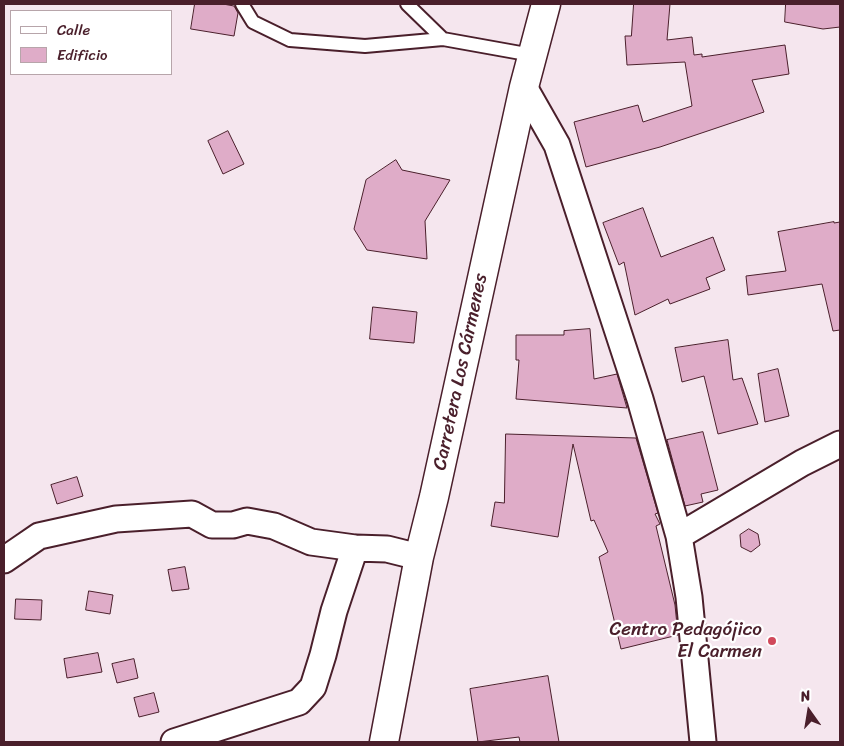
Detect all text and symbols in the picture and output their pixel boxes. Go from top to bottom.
legend [10,10,172,75]
text: Calle [57,17,90,43]
text: Edificio [57,42,108,68]
street label: Carretera Los Cármenes [429,272,493,472]
place label: Centro Pedagójico El Carmen [609,619,762,663]
marker: Centro Pedagójico El Carmen [766,635,778,647]
text: N [798,683,813,709]
north arrow [784,686,834,736]

